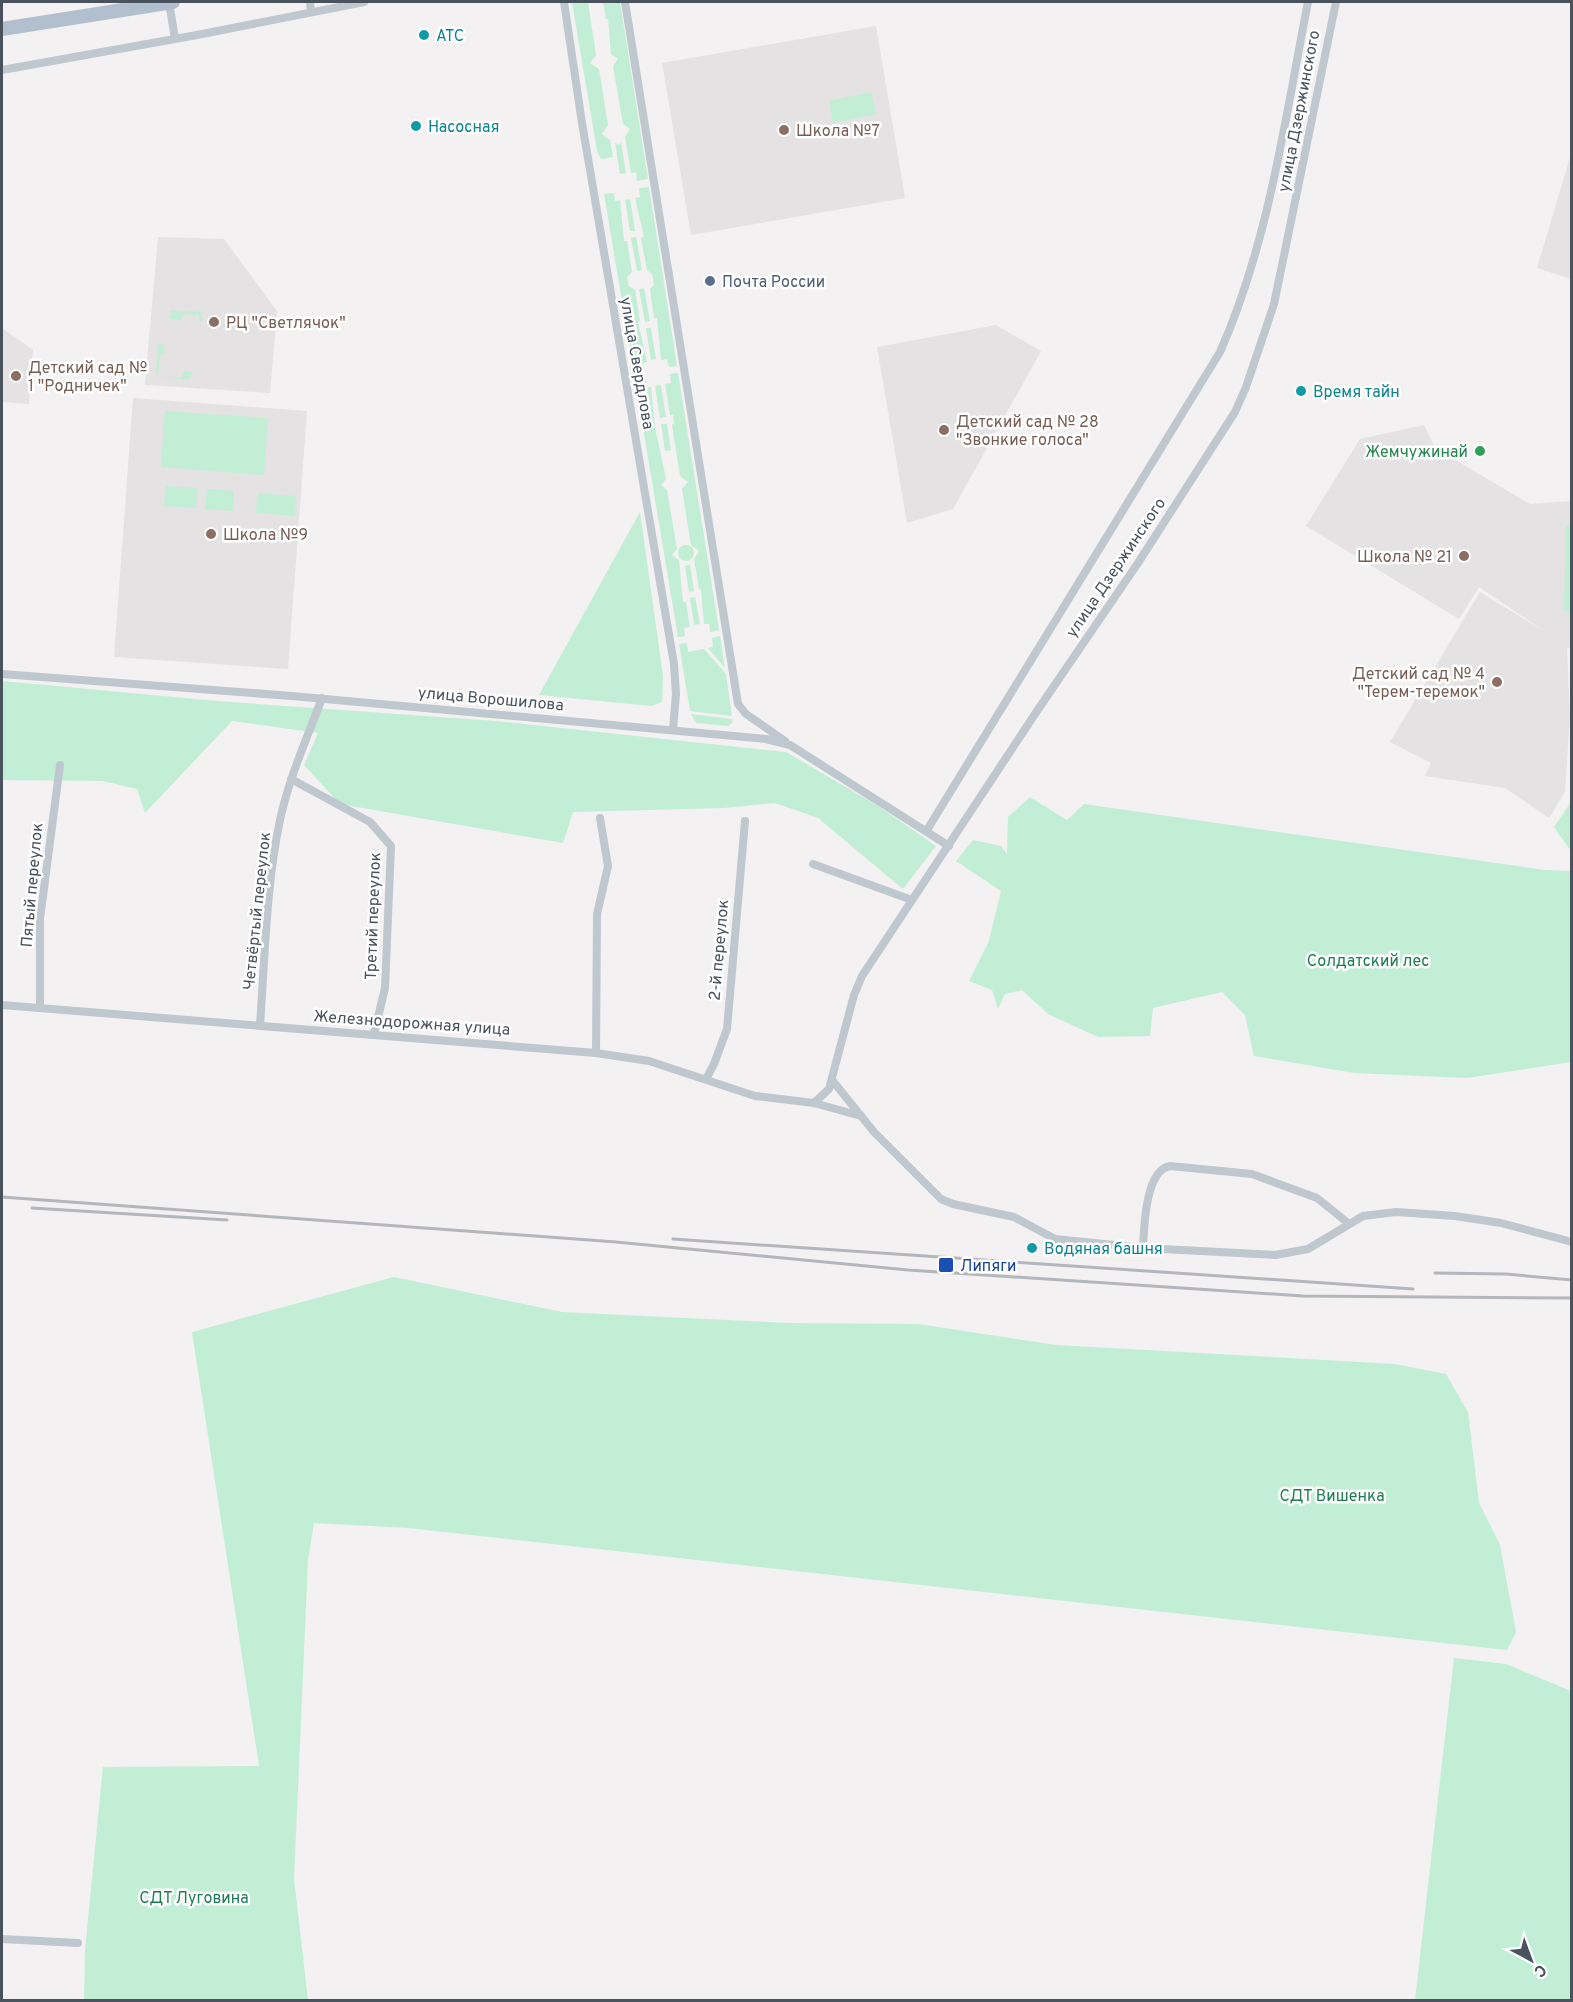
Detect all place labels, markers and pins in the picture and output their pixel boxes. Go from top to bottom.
place label: АТС [436,27,464,47]
marker: АТС [417,28,431,42]
place label: Насосная [428,118,499,138]
marker: Насосная [409,119,423,133]
place label: Школа №7 [796,122,880,142]
marker: Школа №7 [777,123,791,137]
place label: Почта России [722,273,825,293]
marker: Почта России [703,274,717,288]
place label: РЦ "Светлячок" [226,314,346,334]
marker: РЦ "Светлячок" [207,315,221,329]
place label: Детский сад № 1 "Родничек" [28,359,147,397]
marker: Детский сад № 1 "Родничек" [9,369,23,383]
place label: Время тайн [1313,383,1400,403]
marker: Время тайн [1294,384,1308,398]
place label: Детский сад № 28 "Звонкие голоса" [956,413,1099,451]
marker: Детский сад № 28 "Звонкие голоса" [937,423,951,437]
place label: Жемчужинай [1365,443,1468,463]
marker: Жемчужинай [1473,444,1487,458]
place label: Школа №9 [223,526,308,546]
marker: Школа №9 [204,527,218,541]
place label: Школа № 21 [1357,548,1452,568]
marker: Школа № 21 [1457,549,1471,563]
place label: Детский сад № 4 "Терем-теремок" [1352,665,1485,703]
marker: Детский сад № 4 "Терем-теремок" [1490,675,1504,689]
place label: Водяная башня [1044,1240,1163,1260]
marker: Водяная башня [1025,1241,1039,1255]
marker: Липяги [937,1256,955,1274]
place label: Липяги [960,1257,1016,1277]

